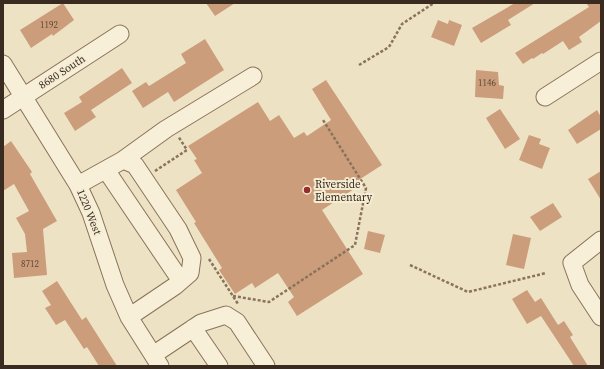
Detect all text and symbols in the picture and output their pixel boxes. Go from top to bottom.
house number: 1192 [40,19,58,31]
street label: 8680 South [36,51,89,93]
house number: 1146 [478,77,496,89]
place label: Riverside Elementary [315,177,373,205]
marker: Riverside Elementary [302,185,312,195]
street label: 1220 West [73,187,105,237]
house number: 8712 [21,258,39,270]

